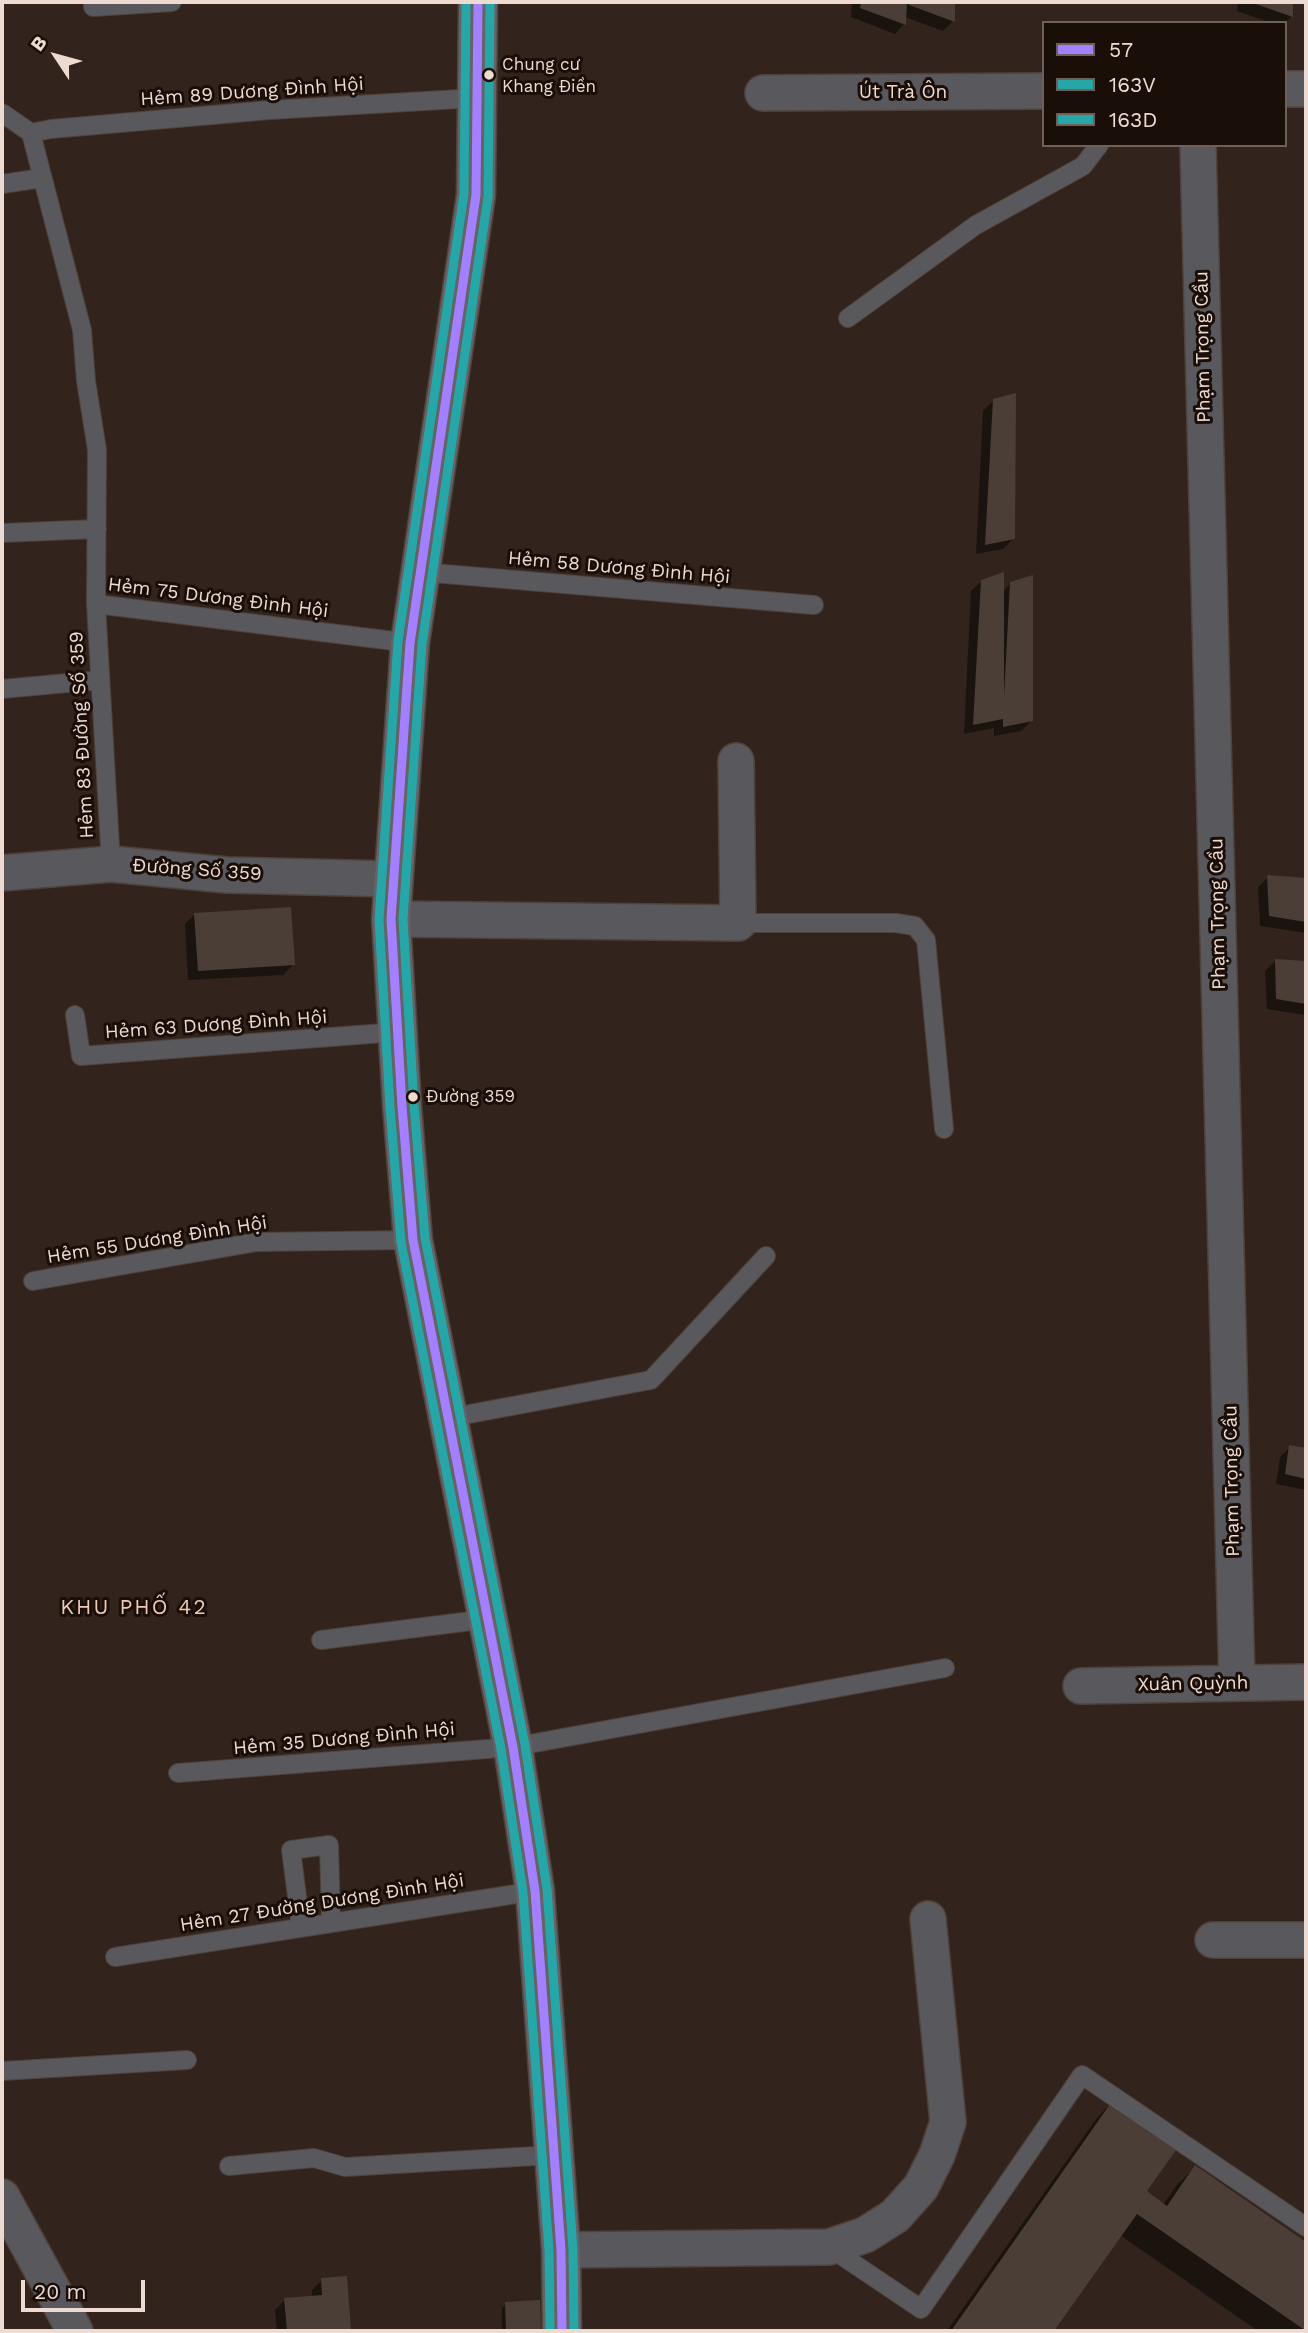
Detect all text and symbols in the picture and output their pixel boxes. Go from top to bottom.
north arrow [21,21,91,91]
legend [1042,21,1287,147]
text: B [25,31,52,55]
text: 57 [1109,37,1133,62]
place label: Chung cư Khang Điền [502,55,596,95]
marker: Chung cư Khang Điền [482,68,496,82]
text: 163V [1109,72,1156,97]
street label: Hẻm 89 Dương Đình Hội [140,73,364,111]
street label: Út Trà Ôn [859,81,947,103]
text: 163D [1109,107,1157,132]
street label: Phạm Trọng Cầu [1190,271,1216,423]
street label: Hẻm 58 Dương Đình Hội [507,547,731,589]
street label: Hẻm 75 Dương Đình Hội [106,573,330,623]
street label: Hẻm 83 Đường Số 359 [65,631,99,839]
street label: Phạm Trọng Cầu [1205,838,1231,990]
street label: Đường Số 359 [132,854,262,886]
street label: Hẻm 63 Dương Đình Hội [104,1006,328,1044]
place label: Đường 359 [426,1087,515,1107]
marker: Đường 359 [406,1090,420,1104]
street label: Hẻm 55 Dương Đình Hội [45,1211,269,1269]
street label: Phạm Trọng Cầu [1219,1405,1245,1557]
district label: KHU PHỐ 42 [62,1595,206,1621]
street label: Xuân Quỳnh [1137,1672,1249,1696]
street label: Hẻm 35 Dương Đình Hội [232,1718,456,1760]
street label: Hẻm 27 Đường Dương Đình Hội [178,1869,466,1937]
scale bar [24,2266,149,2310]
text: 20 m [34,2279,86,2304]

